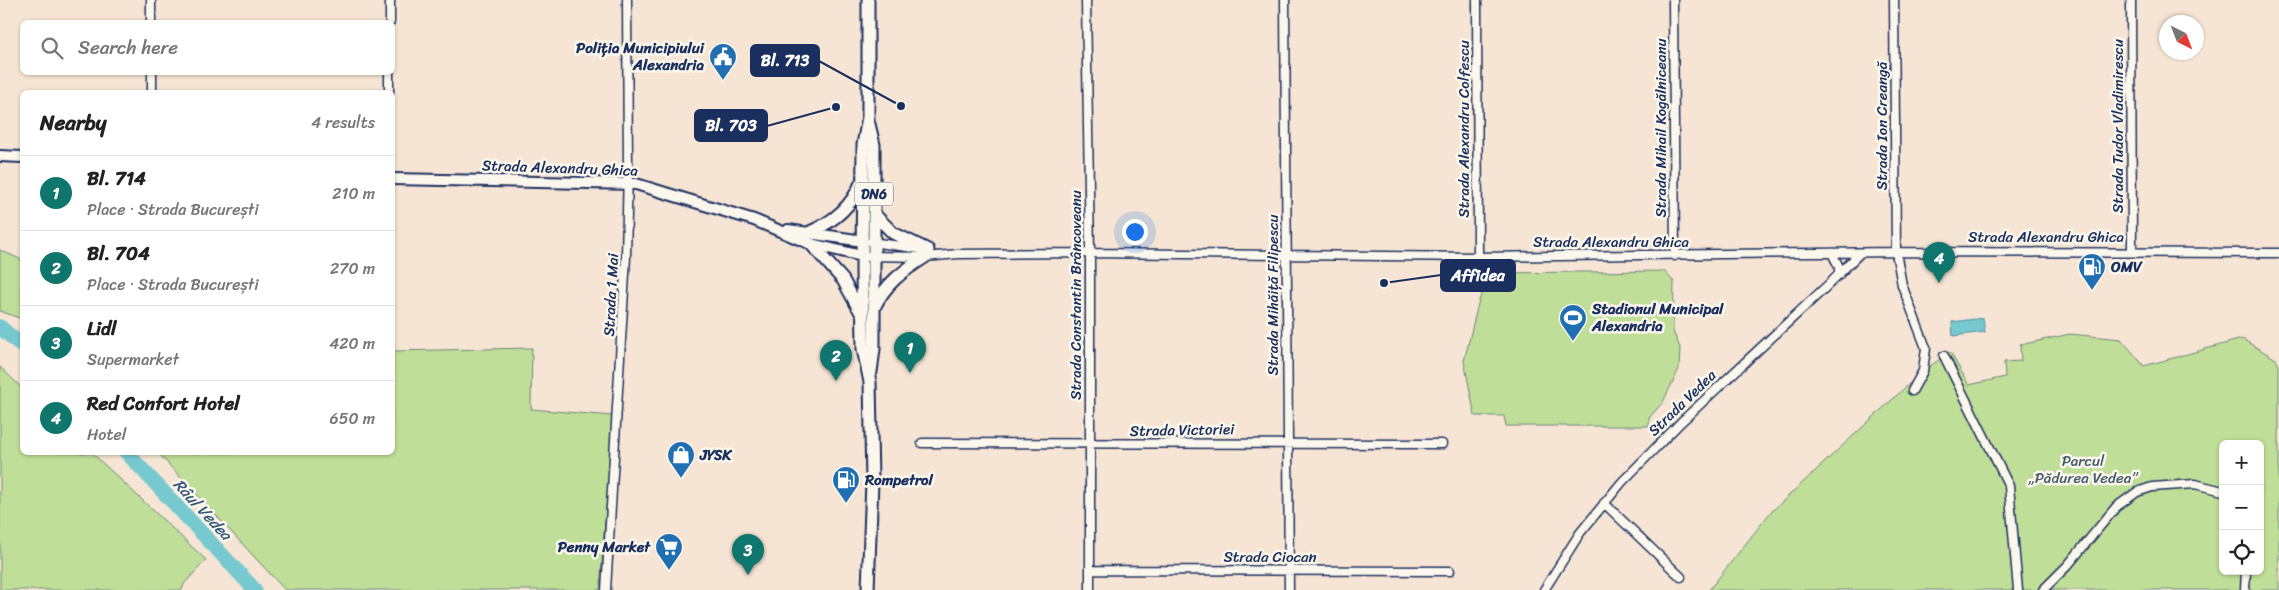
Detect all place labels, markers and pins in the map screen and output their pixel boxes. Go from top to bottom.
place label: Poliția Municipiului Alexandria [576,35,705,78]
public building icon: Poliția Municipiului Alexandria [708,42,738,81]
callout: Bl. 713 [751,45,819,76]
callout: Bl. 703 [695,110,767,141]
pin: 4 [1923,242,1955,283]
fuel station icon: OMV [2077,252,2107,291]
place label: OMV [2110,254,2143,280]
callout: Affidea [1441,260,1515,291]
place label: Stadionul Municipal Alexandria [1591,296,1724,339]
sports icon: Stadionul Municipal Alexandria [1558,303,1588,342]
pin: 1 [894,332,926,373]
pin: 2 [820,340,852,381]
shop icon: JYSK [666,440,696,479]
place label: JYSK [699,442,733,468]
fuel station icon: Rompetrol [831,465,861,504]
place label: Rompetrol [864,467,933,493]
supermarket icon: Penny Market [654,532,684,571]
place label: Penny Market [558,534,651,560]
pin: 3 [732,534,764,575]

